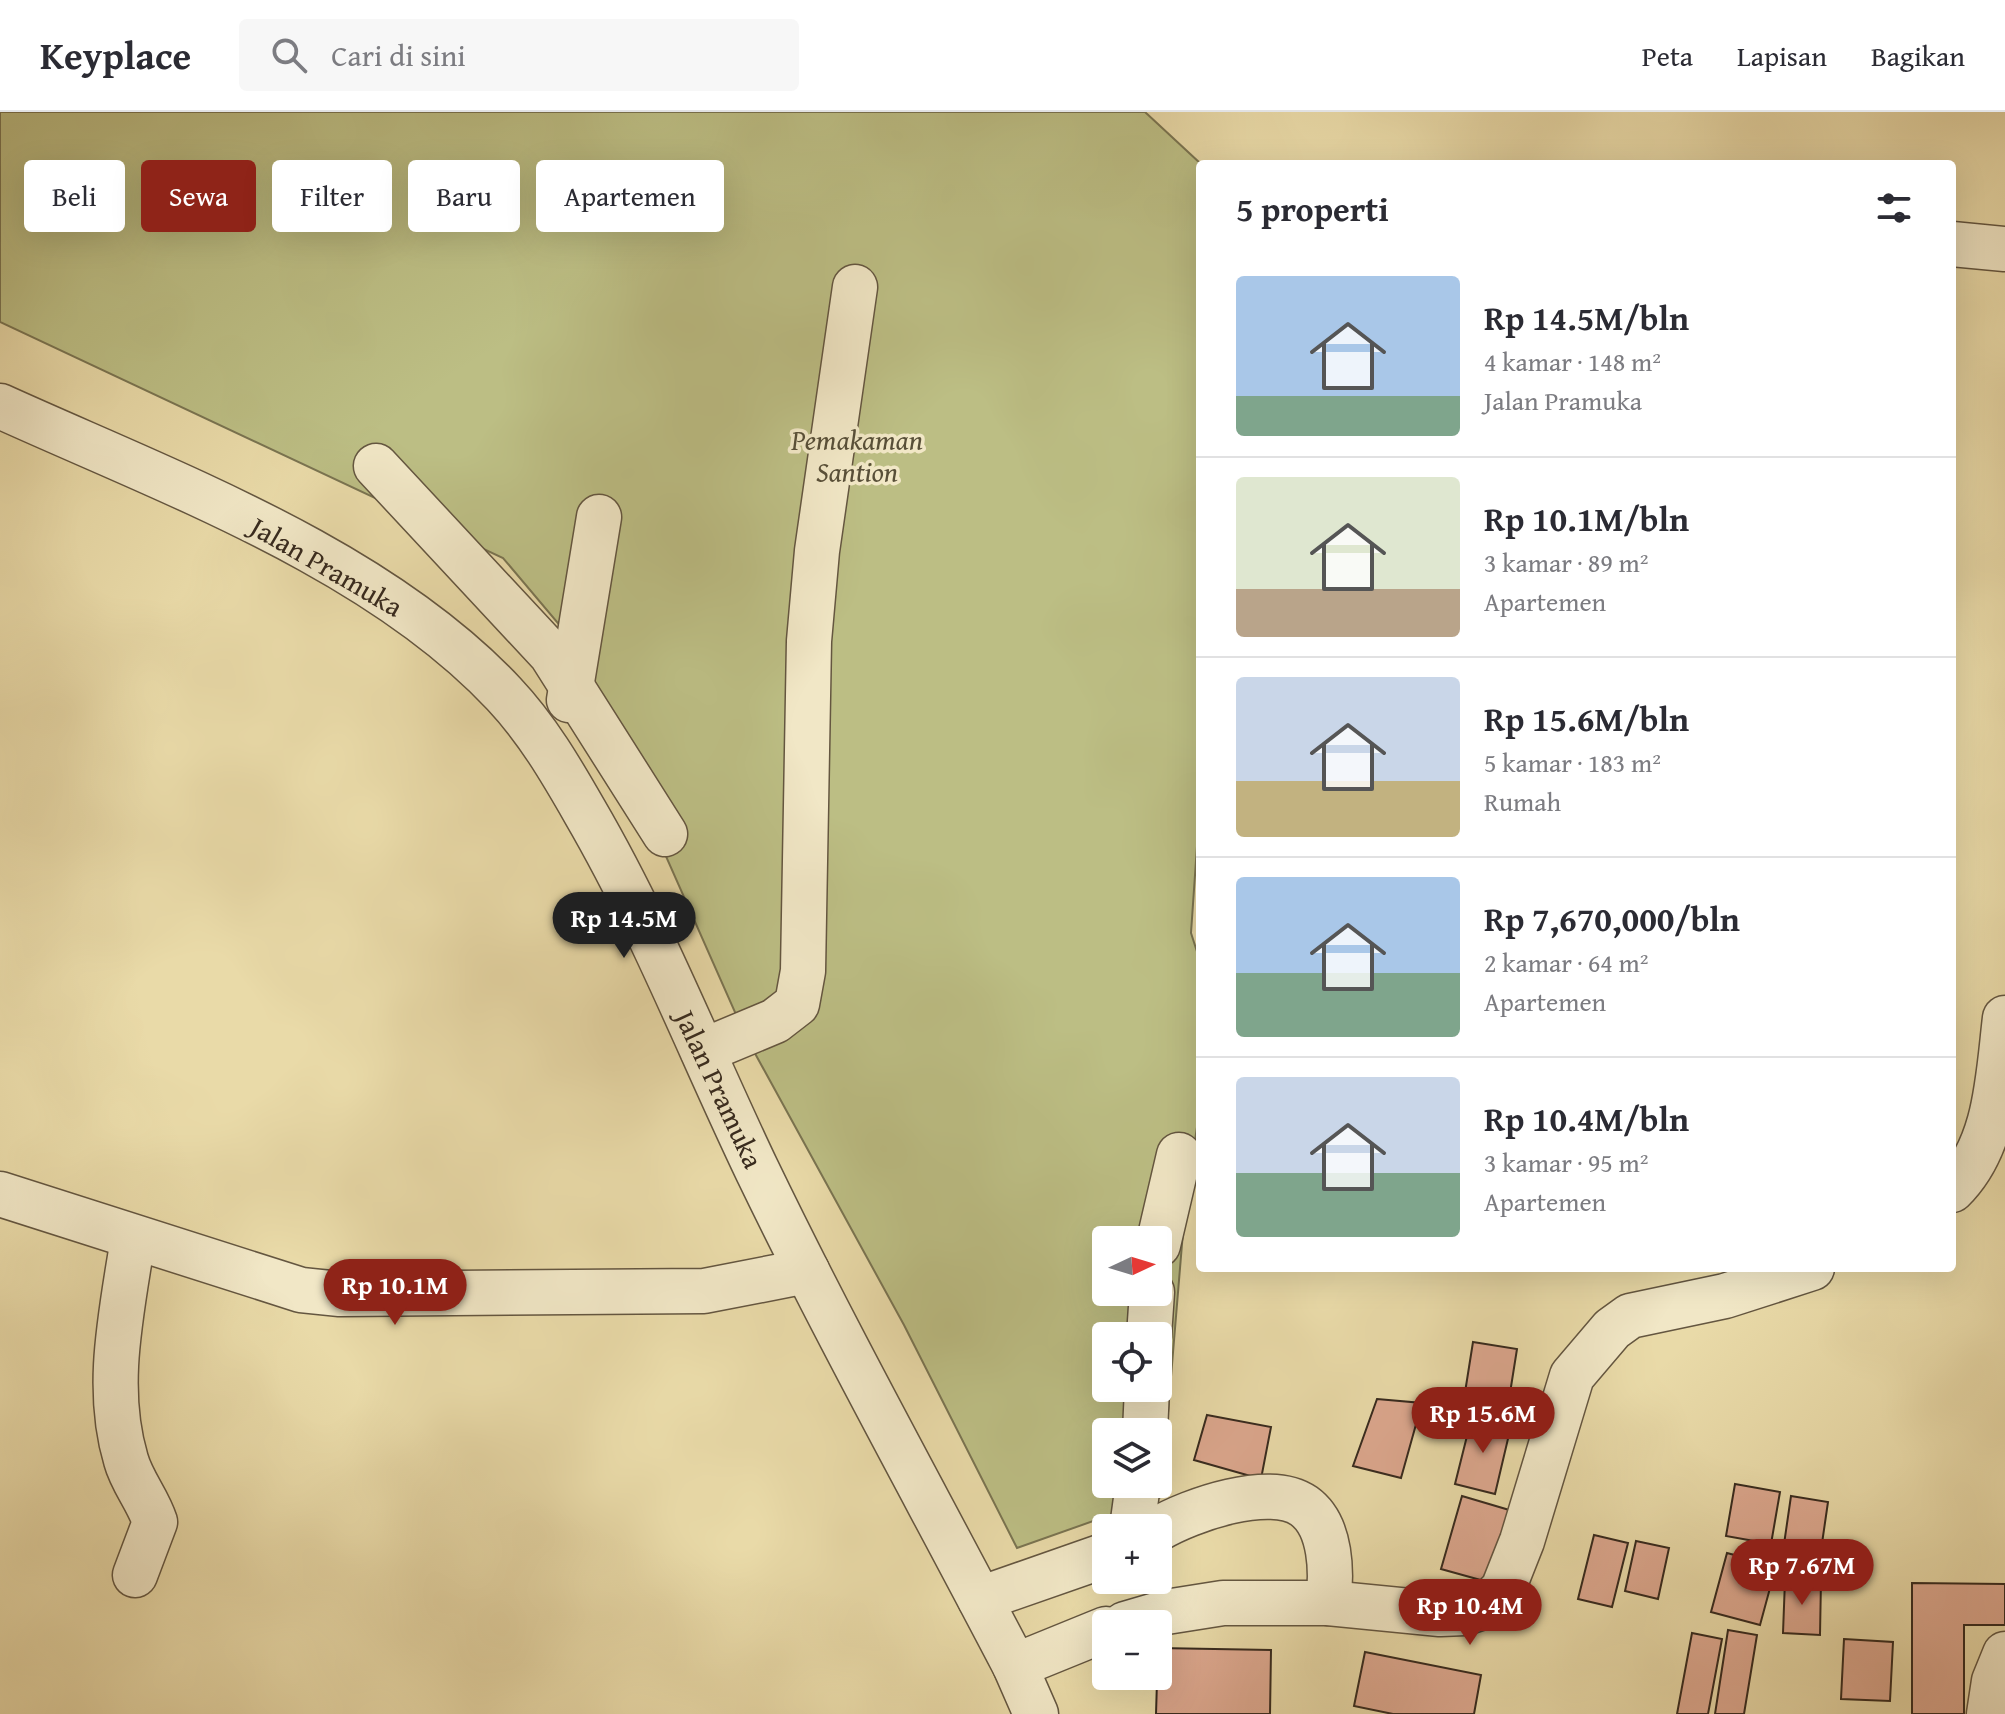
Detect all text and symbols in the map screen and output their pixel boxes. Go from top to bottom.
search box [239,19,799,91]
text: Keyplace [40,27,191,83]
icon: search [267,33,311,77]
text: Cari di sini [331,33,466,77]
text: Peta [1642,35,1693,76]
text: Lapisan [1737,35,1827,76]
text: Bagikan [1871,35,1965,76]
chip: Beli [24,160,125,232]
chip: Sewa [141,160,256,232]
chip: Filter [272,160,392,232]
chip: Baru [408,160,520,232]
chip: Apartemen [536,160,724,232]
text: 5 properti [1236,184,1389,233]
icon: filters [1872,186,1916,230]
text: Rp 14.5M/bln [1484,293,1689,342]
icon: home [1300,308,1396,404]
text: 4 kamar · 148 m² [1484,342,1661,381]
text: Jalan Pramuka [1484,381,1642,420]
park label: Pemakaman Santion [790,419,923,492]
text: Rp 10.1M/bln [1484,494,1689,543]
street label: Jalan Pramuka [241,504,412,627]
icon: home [1300,509,1396,605]
text: 3 kamar · 89 m² [1484,543,1649,582]
text: Apartemen [1484,582,1606,621]
text: Rp 15.6M/bln [1484,694,1689,743]
icon: home [1300,709,1396,805]
text: 5 kamar · 183 m² [1484,743,1661,782]
text: Rumah [1484,782,1561,821]
pin: Rp 14.5M [541,892,707,960]
text: Rp 7,670,000/bln [1484,894,1740,943]
text: Rp 14.5M [571,898,677,937]
icon: home [1300,909,1396,1005]
text: 2 kamar · 64 m² [1484,943,1649,982]
text: Apartemen [1484,982,1606,1021]
street label: Jalan Pramuka [664,1001,775,1175]
text: Rp 10.4M/bln [1484,1094,1689,1143]
icon: home [1300,1109,1396,1205]
text: 3 kamar · 95 m² [1484,1143,1649,1182]
text: Apartemen [1484,1182,1606,1221]
north arrow [1092,1226,1172,1306]
map controls [1092,1226,1172,1690]
pin: Rp 10.1M [312,1259,478,1327]
text: Rp 10.1M [342,1265,448,1304]
button: locate [1092,1322,1172,1402]
pin: Rp 15.6M [1400,1387,1566,1455]
text: Rp 15.6M [1430,1393,1536,1432]
button: layers [1092,1418,1172,1498]
button: + [1092,1514,1172,1594]
pin: Rp 7.67M [1719,1539,1885,1607]
text: Rp 7.67M [1749,1545,1855,1584]
pin: Rp 10.4M [1387,1579,1553,1647]
text: Rp 10.4M [1417,1585,1523,1624]
button: − [1092,1610,1172,1690]

